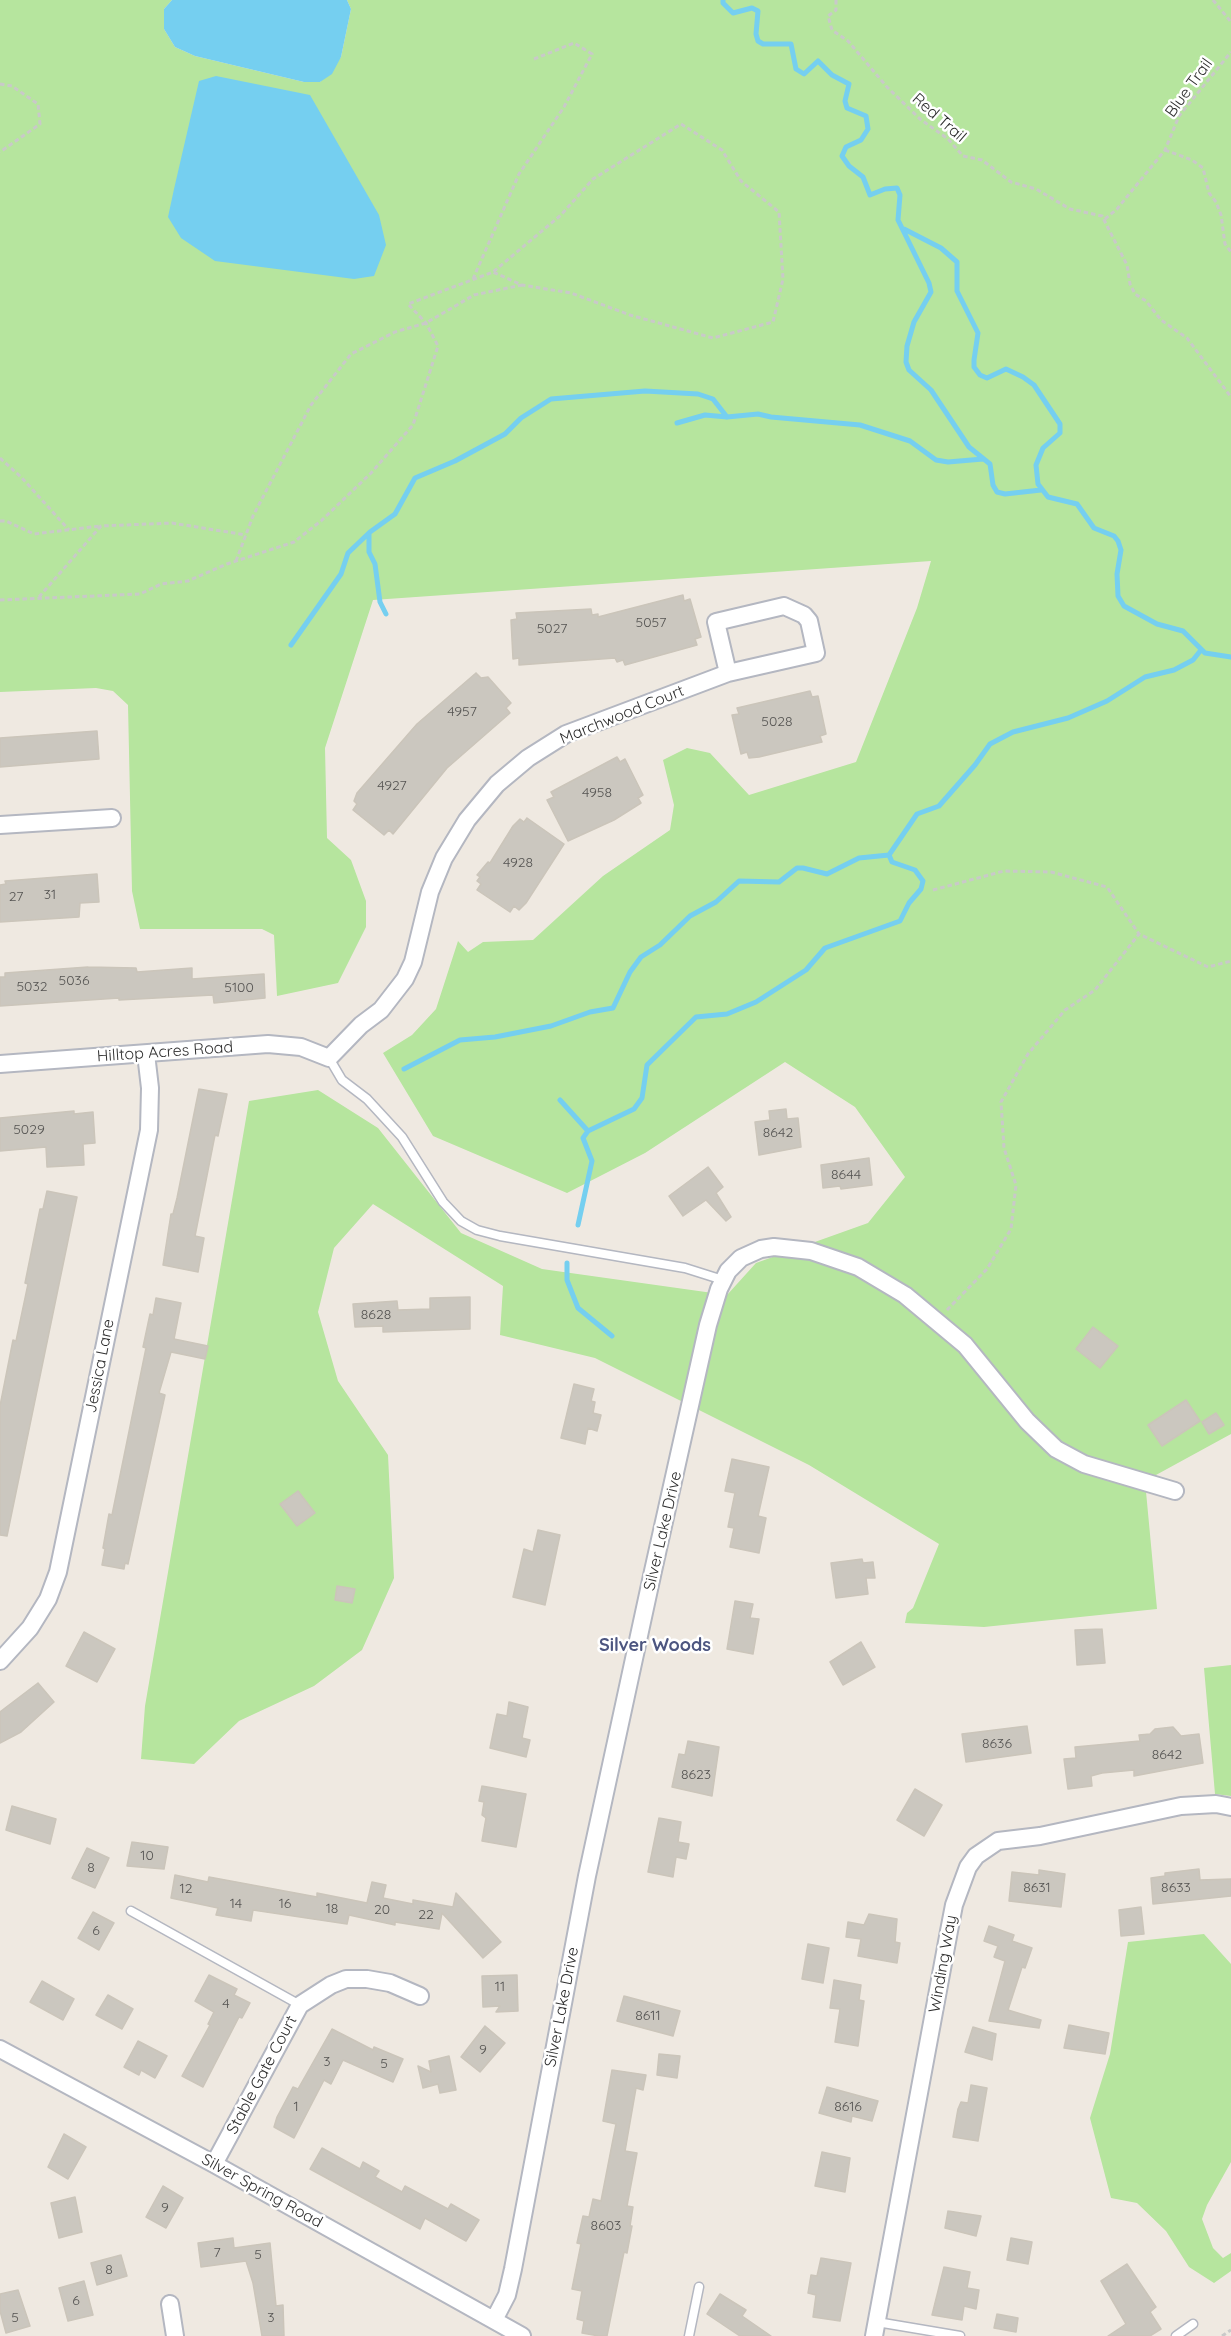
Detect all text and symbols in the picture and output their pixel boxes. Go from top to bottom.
street label: Blue Trail [1161,55,1217,121]
street label: Red Trail [908,89,970,147]
house number: 5057 [636,615,666,631]
house number: 5027 [537,621,567,637]
street label: Marchwood Court [557,681,687,749]
house number: 4957 [447,704,477,720]
house number: 5028 [761,714,793,730]
house number: 4927 [377,778,407,794]
house number: 4958 [582,785,612,801]
house number: 4928 [503,855,533,871]
house number: 31 [44,887,56,903]
house number: 27 [9,889,23,905]
house number: 5036 [59,973,89,989]
house number: 5032 [16,979,48,995]
house number: 5100 [224,980,254,996]
street label: Hilltop Acres Road [96,1038,234,1066]
house number: 5029 [13,1122,45,1138]
house number: 8642 [763,1125,793,1141]
house number: 8644 [831,1167,861,1183]
house number: 8628 [361,1307,391,1323]
street label: Jessica Lane [81,1317,119,1415]
street label: Silver Lake Drive [640,1469,686,1593]
district label: Silver Woods [599,1635,711,1657]
house number: 8636 [982,1736,1012,1752]
house number: 8642 [1152,1747,1182,1763]
house number: 8623 [681,1767,711,1783]
house number: 10 [140,1848,154,1864]
house number: 8 [87,1860,95,1876]
house number: 8631 [1023,1880,1051,1896]
house number: 8633 [1161,1880,1191,1896]
house number: 12 [180,1881,192,1897]
house number: 14 [230,1896,242,1912]
house number: 16 [279,1896,291,1912]
house number: 18 [326,1901,338,1917]
house number: 20 [374,1902,390,1918]
house number: 22 [418,1907,434,1923]
street label: Winding Way [925,1914,961,2014]
house number: 6 [92,1923,100,1939]
street label: Silver Lake Drive [541,1945,583,2069]
house number: 11 [495,1979,505,1995]
house number: 4 [222,1996,230,2012]
house number: 8611 [635,2008,661,2024]
street label: Stable Gate Court [223,2013,301,2137]
house number: 9 [479,2042,487,2058]
house number: 3 [323,2054,331,2070]
house number: 5 [380,2056,388,2072]
house number: 1 [293,2099,299,2115]
house number: 8616 [834,2099,862,2115]
street label: Silver Spring Road [198,2150,326,2232]
house number: 9 [161,2200,169,2216]
house number: 8603 [591,2218,621,2234]
house number: 7 [213,2245,221,2261]
house number: 5 [254,2247,262,2263]
house number: 8 [105,2262,113,2278]
house number: 6 [72,2293,80,2309]
house number: 5 [11,2310,19,2326]
house number: 3 [267,2310,275,2326]

